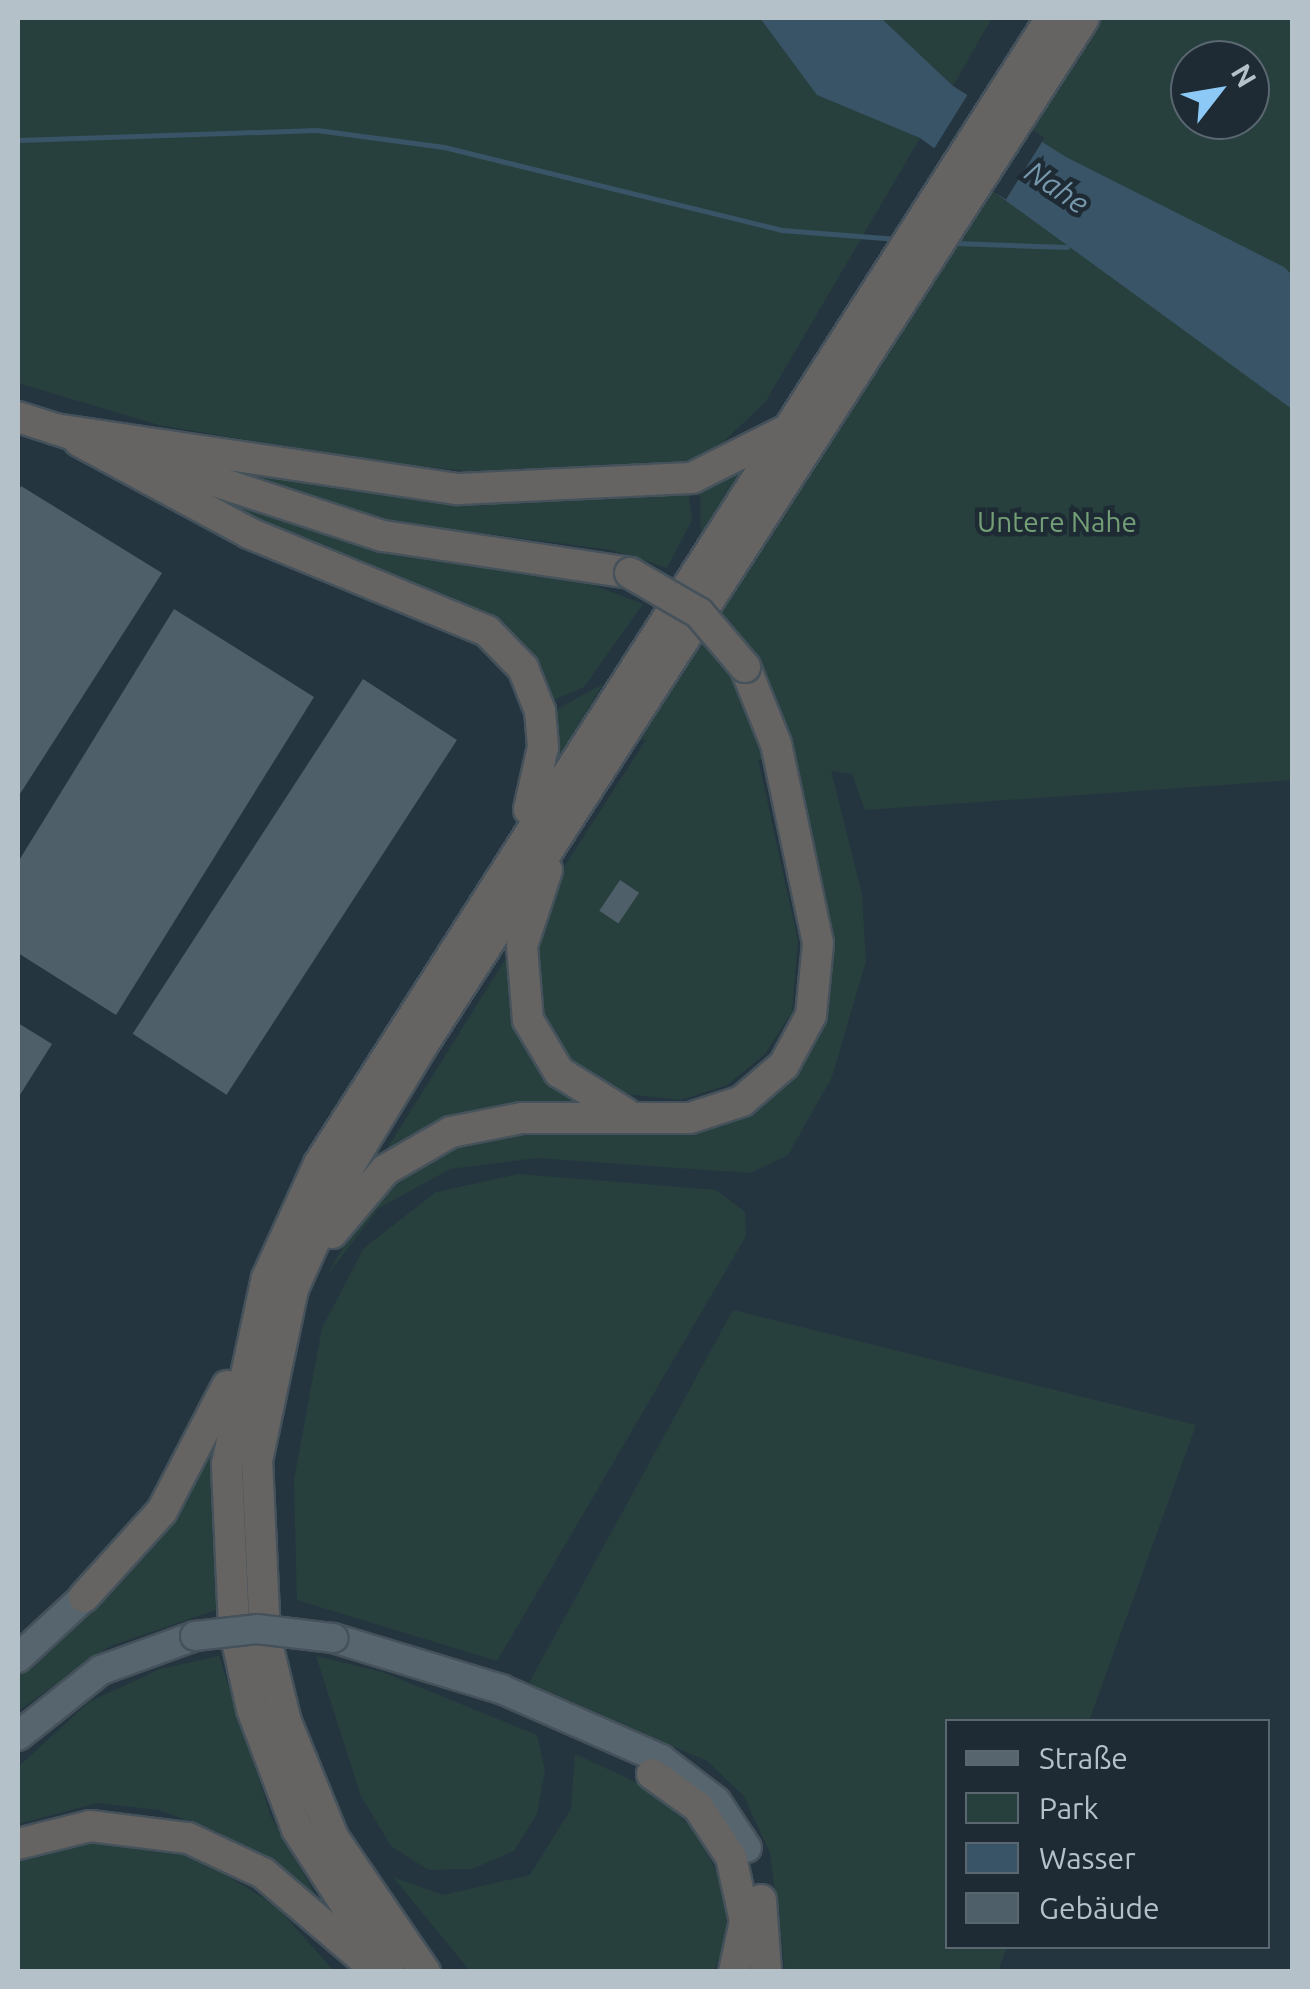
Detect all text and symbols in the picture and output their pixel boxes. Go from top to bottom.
north arrow [1170,40,1270,140]
text: N [1226,58,1263,92]
water label: Nahe [1018,153,1096,221]
park label: Untere Nahe [977,505,1137,539]
legend [945,1719,1270,1949]
text: Straße [1039,1741,1128,1775]
text: Park [1039,1791,1099,1825]
text: Wasser [1039,1841,1136,1875]
text: Gebäude [1039,1891,1160,1925]

